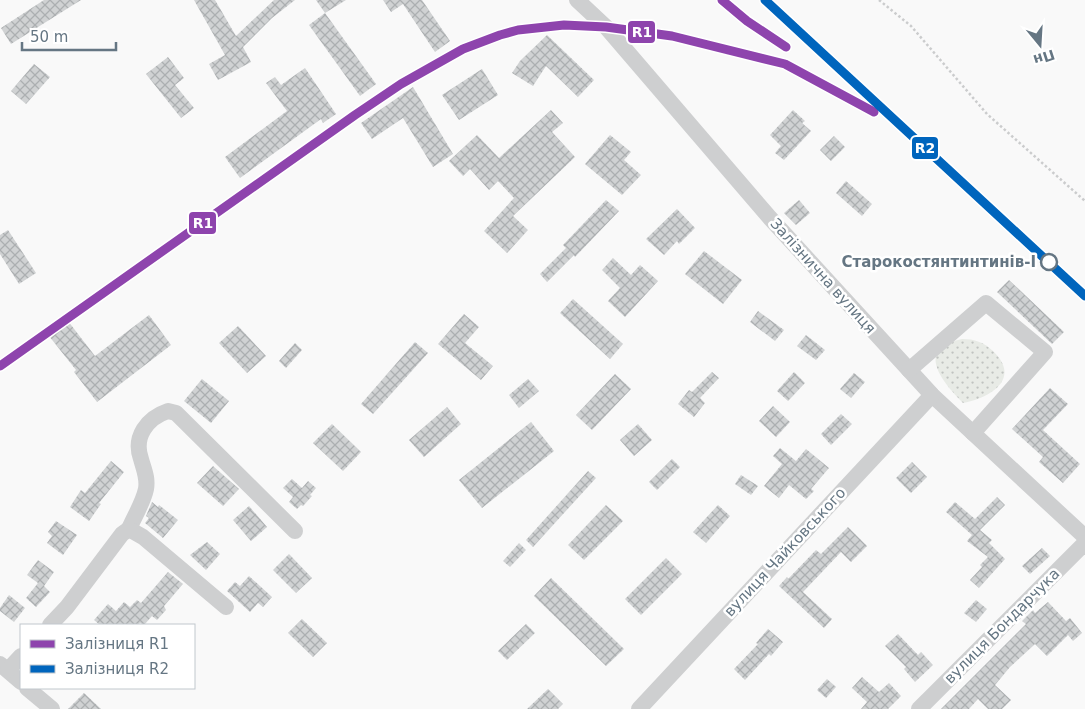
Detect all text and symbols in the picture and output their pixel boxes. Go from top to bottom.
scale bar [22,20,116,52]
line badge: R1 [627,20,656,44]
north arrow [1015,20,1065,70]
text: R1 [632,24,652,40]
text: 50 m [30,28,68,46]
text: Пн [1031,46,1057,68]
line badge: R2 [911,136,939,160]
text: R2 [915,140,935,156]
line badge: R1 [188,211,217,235]
text: R1 [193,215,213,231]
street label: Залізнична вулиця [766,215,880,337]
place label: Старокостянтинтинів-І [841,253,1036,271]
marker: Старокостянтинтинів-І [1040,253,1058,271]
street label: вулиця Чайковського [721,484,849,620]
street label: вулиця Бондарчука [941,565,1063,687]
legend [20,624,195,689]
text: Залізниця R1 [65,635,169,653]
text: Залізниця R2 [65,660,169,678]

